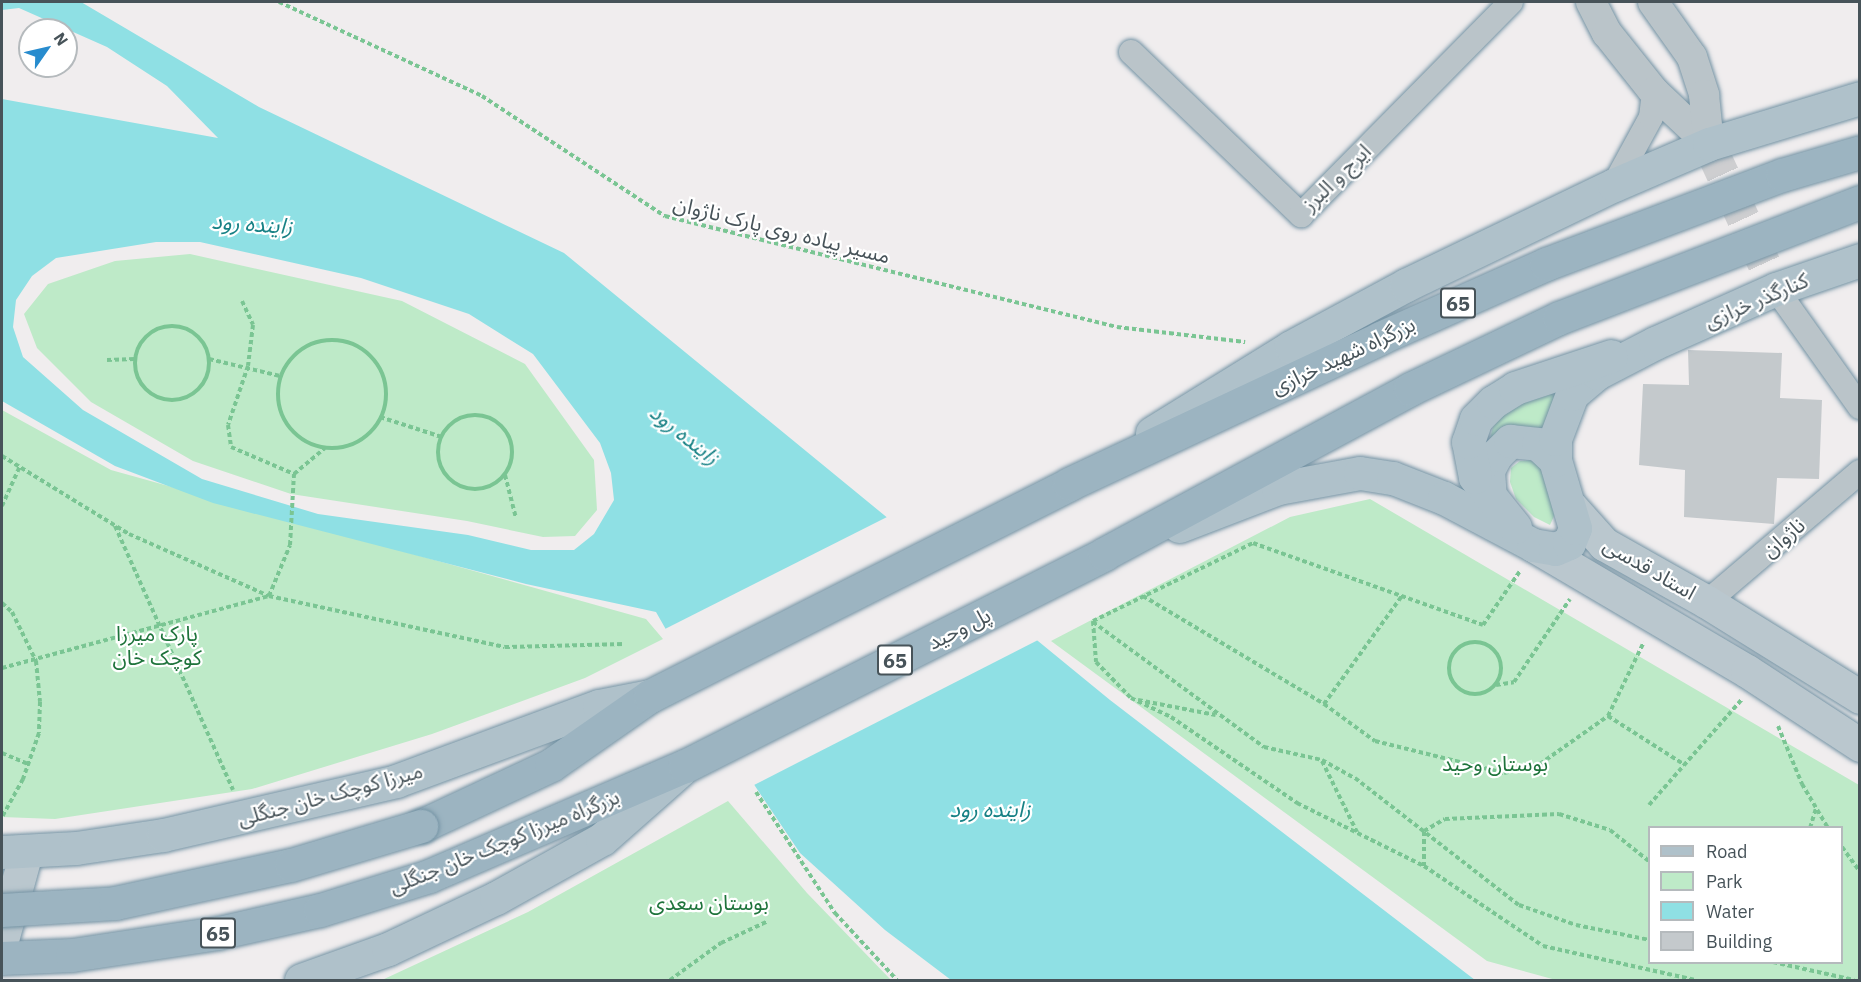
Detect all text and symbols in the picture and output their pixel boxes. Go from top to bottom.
north arrow [18,18,78,78]
text: N [50,29,73,49]
street label: ایرج و البرز [1296,138,1376,216]
street label: مسیر پیاده روی پارک ناژوان [671,190,893,268]
water label: زاینده رود [211,207,293,239]
street label: کنارگذر خرازی [1700,267,1812,333]
road number: 65 [1440,286,1476,320]
street label: بزرگراه شهید خرازی [1267,311,1419,399]
water label: زاینده رود [645,398,725,470]
street label: ناژوان [1756,512,1810,562]
street label: استاد قدسی [1599,531,1701,605]
street label: پل وحید [923,601,995,655]
park label: پارک میرزا کوچک خان [112,620,202,670]
road number: 65 [877,643,913,677]
park label: بوستان وحید [1442,750,1548,776]
street label: میرزا کوچک خان جنگلی [235,757,425,831]
street label: بزرگراه میرزا کوچک خان جنگلی [385,783,623,899]
water label: زاینده رود [949,796,1031,822]
legend [1648,826,1843,964]
text: Road [1706,840,1747,863]
text: Park [1706,870,1742,893]
park label: بوستان سعدی [649,889,769,915]
text: Water [1706,900,1754,923]
road number: 65 [200,916,236,950]
text: Building [1706,930,1772,953]

